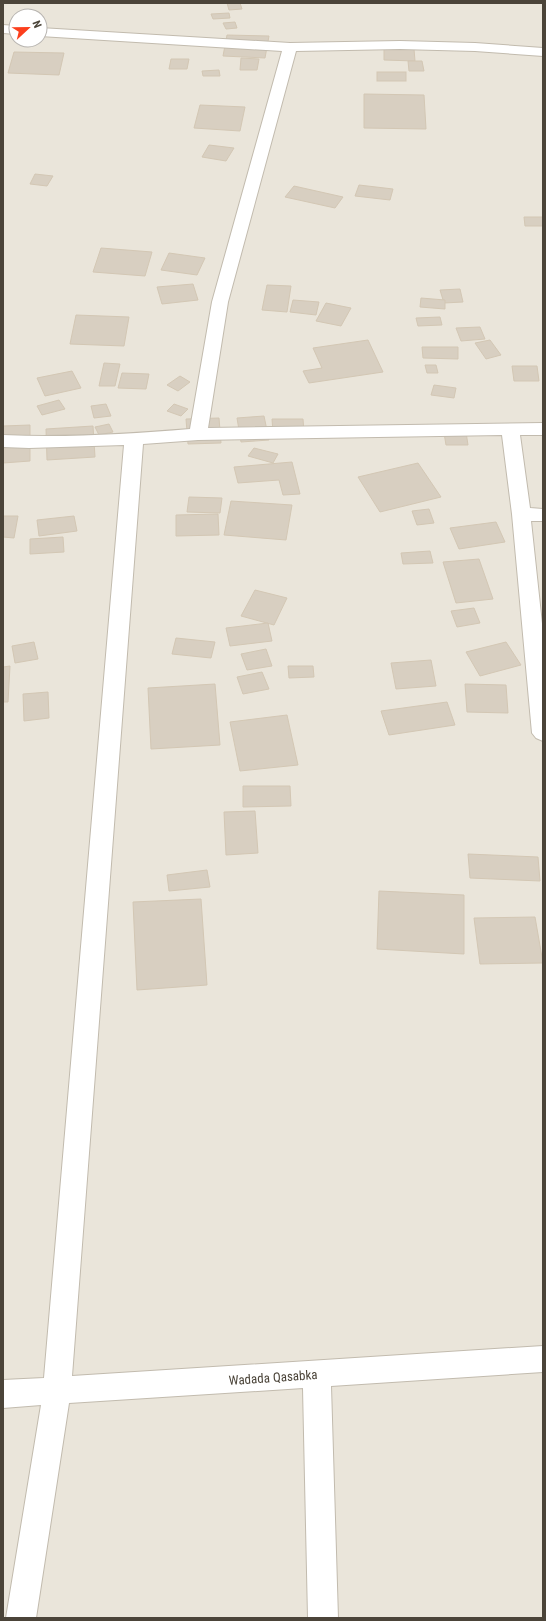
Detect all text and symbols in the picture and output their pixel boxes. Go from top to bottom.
north arrow [8,8,48,48]
text: N [30,19,44,30]
street label: Wadada Qasabka [228,1367,318,1388]

